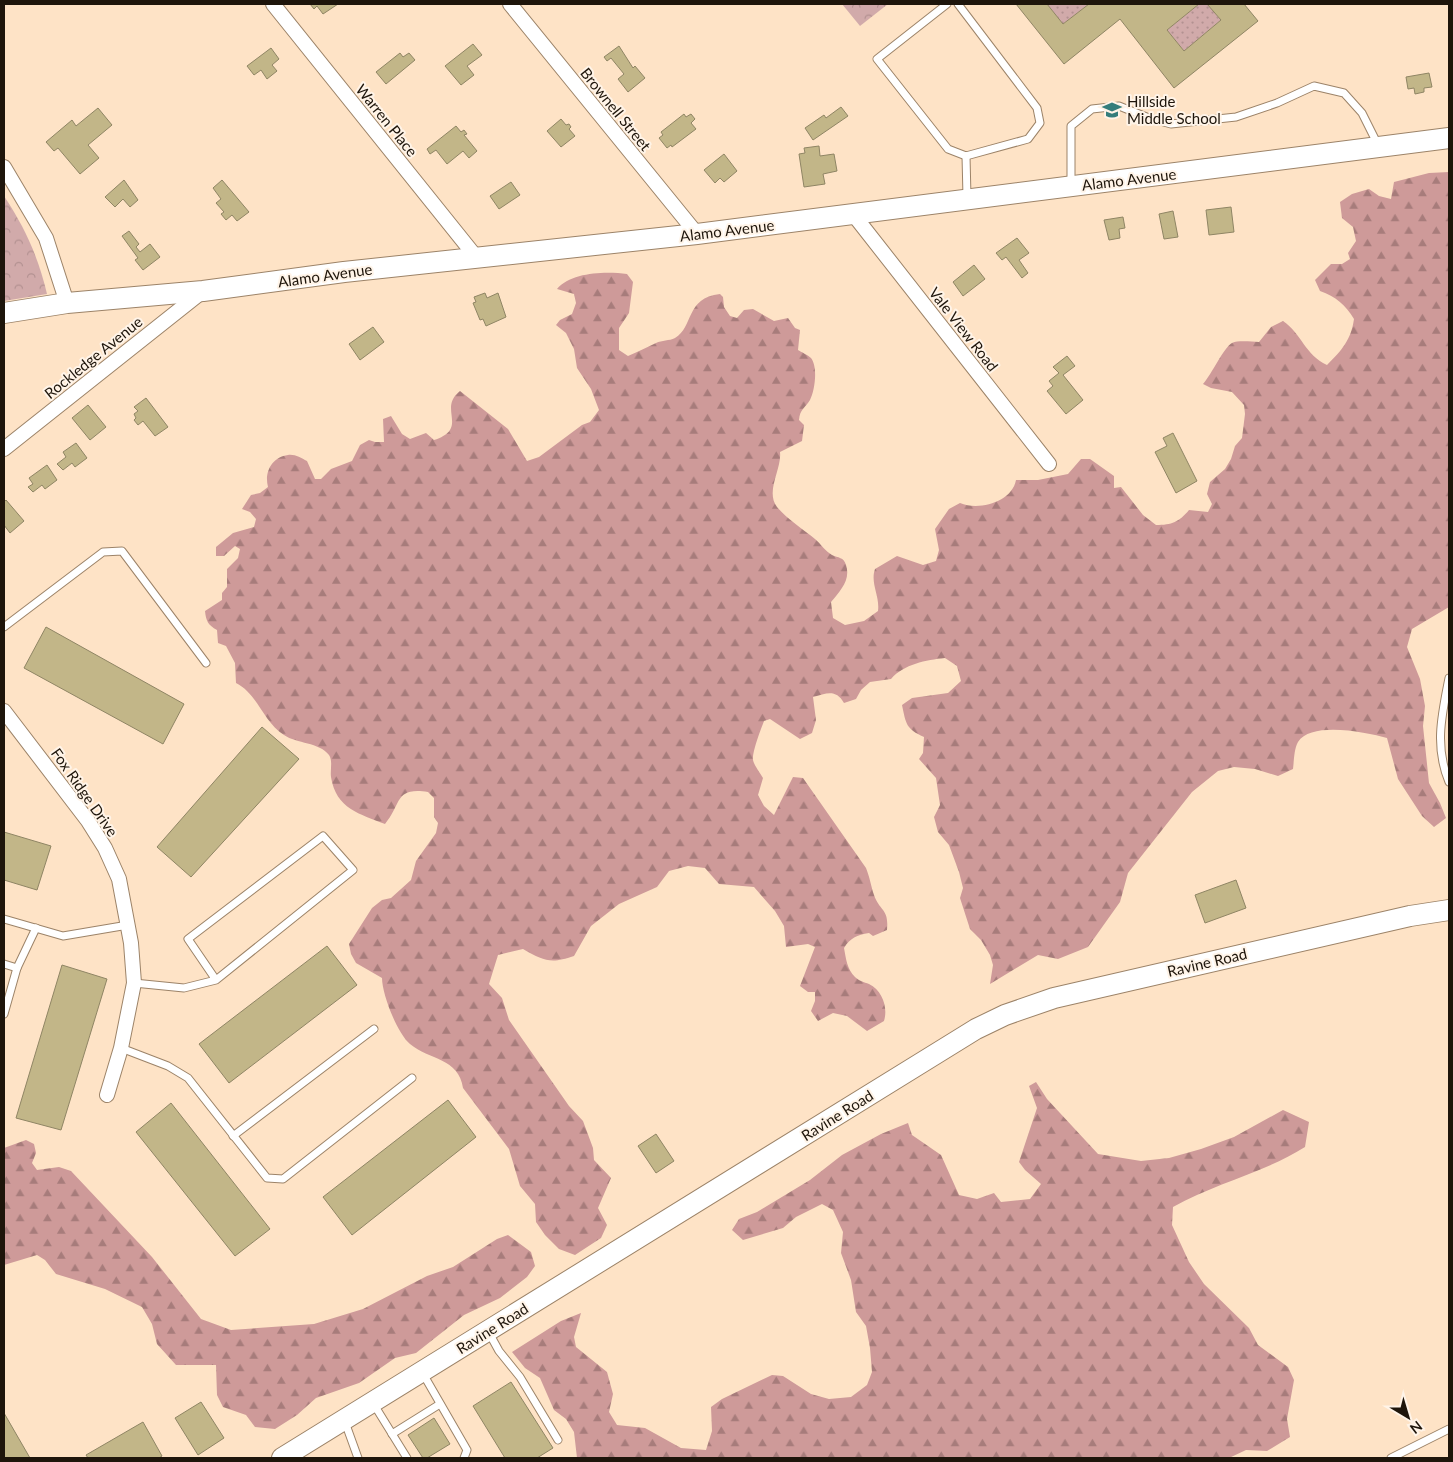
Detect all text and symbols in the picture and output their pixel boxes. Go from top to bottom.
street label: Brownell Street [577,64,655,155]
street label: Warren Place [352,80,422,160]
place label: Hillside Middle School [1127,92,1221,127]
school or university icon: Hillside Middle School [1101,99,1123,121]
street label: Alamo Avenue [1081,164,1177,194]
street label: Alamo Avenue [679,215,775,245]
street label: Alamo Avenue [277,259,373,291]
street label: Vale View Road [926,283,1002,375]
street label: Rockledge Avenue [40,312,146,402]
street label: Fox Ridge Drive [48,744,122,840]
street label: Ravine Road [1165,944,1249,980]
street label: Ravine Road [798,1086,876,1144]
street label: Ravine Road [453,1299,531,1357]
north arrow [1383,1392,1433,1442]
text: N [1407,1418,1426,1438]

